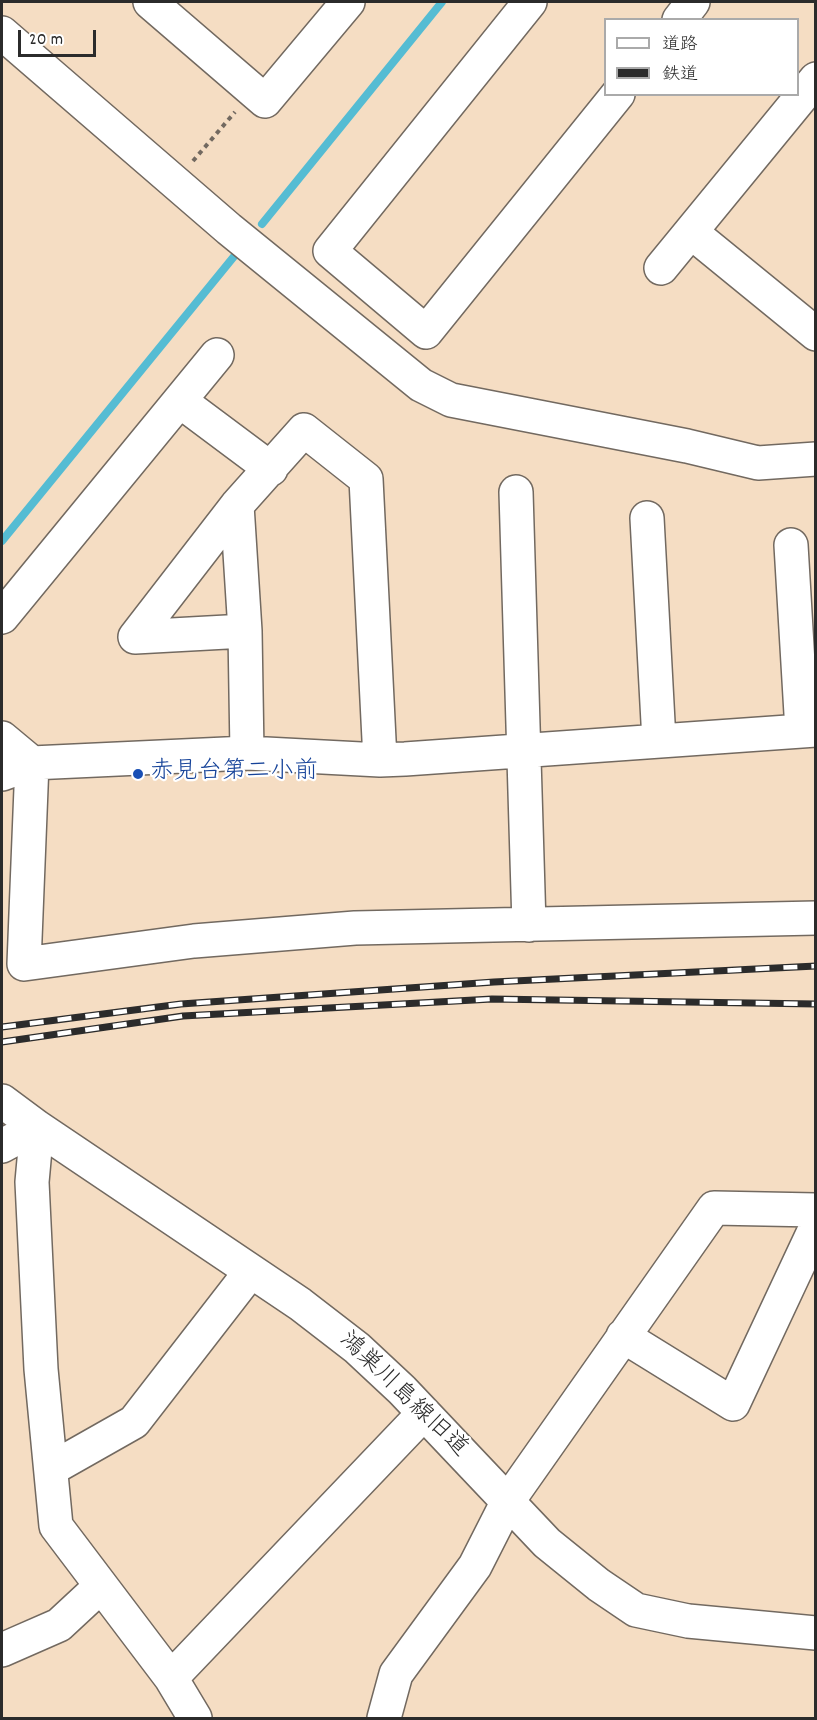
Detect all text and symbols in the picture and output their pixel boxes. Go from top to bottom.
scale bar [21,18,99,56]
legend [604,18,799,96]
text: 20 m [29,28,63,53]
text: 道路 [662,33,698,58]
text: 鉄道 [662,63,698,88]
place label: 赤見台第二小前 [150,760,318,788]
marker: 赤見台第二小前 [131,767,145,781]
street label: 鴻巣川島線旧道 [332,1327,472,1465]

